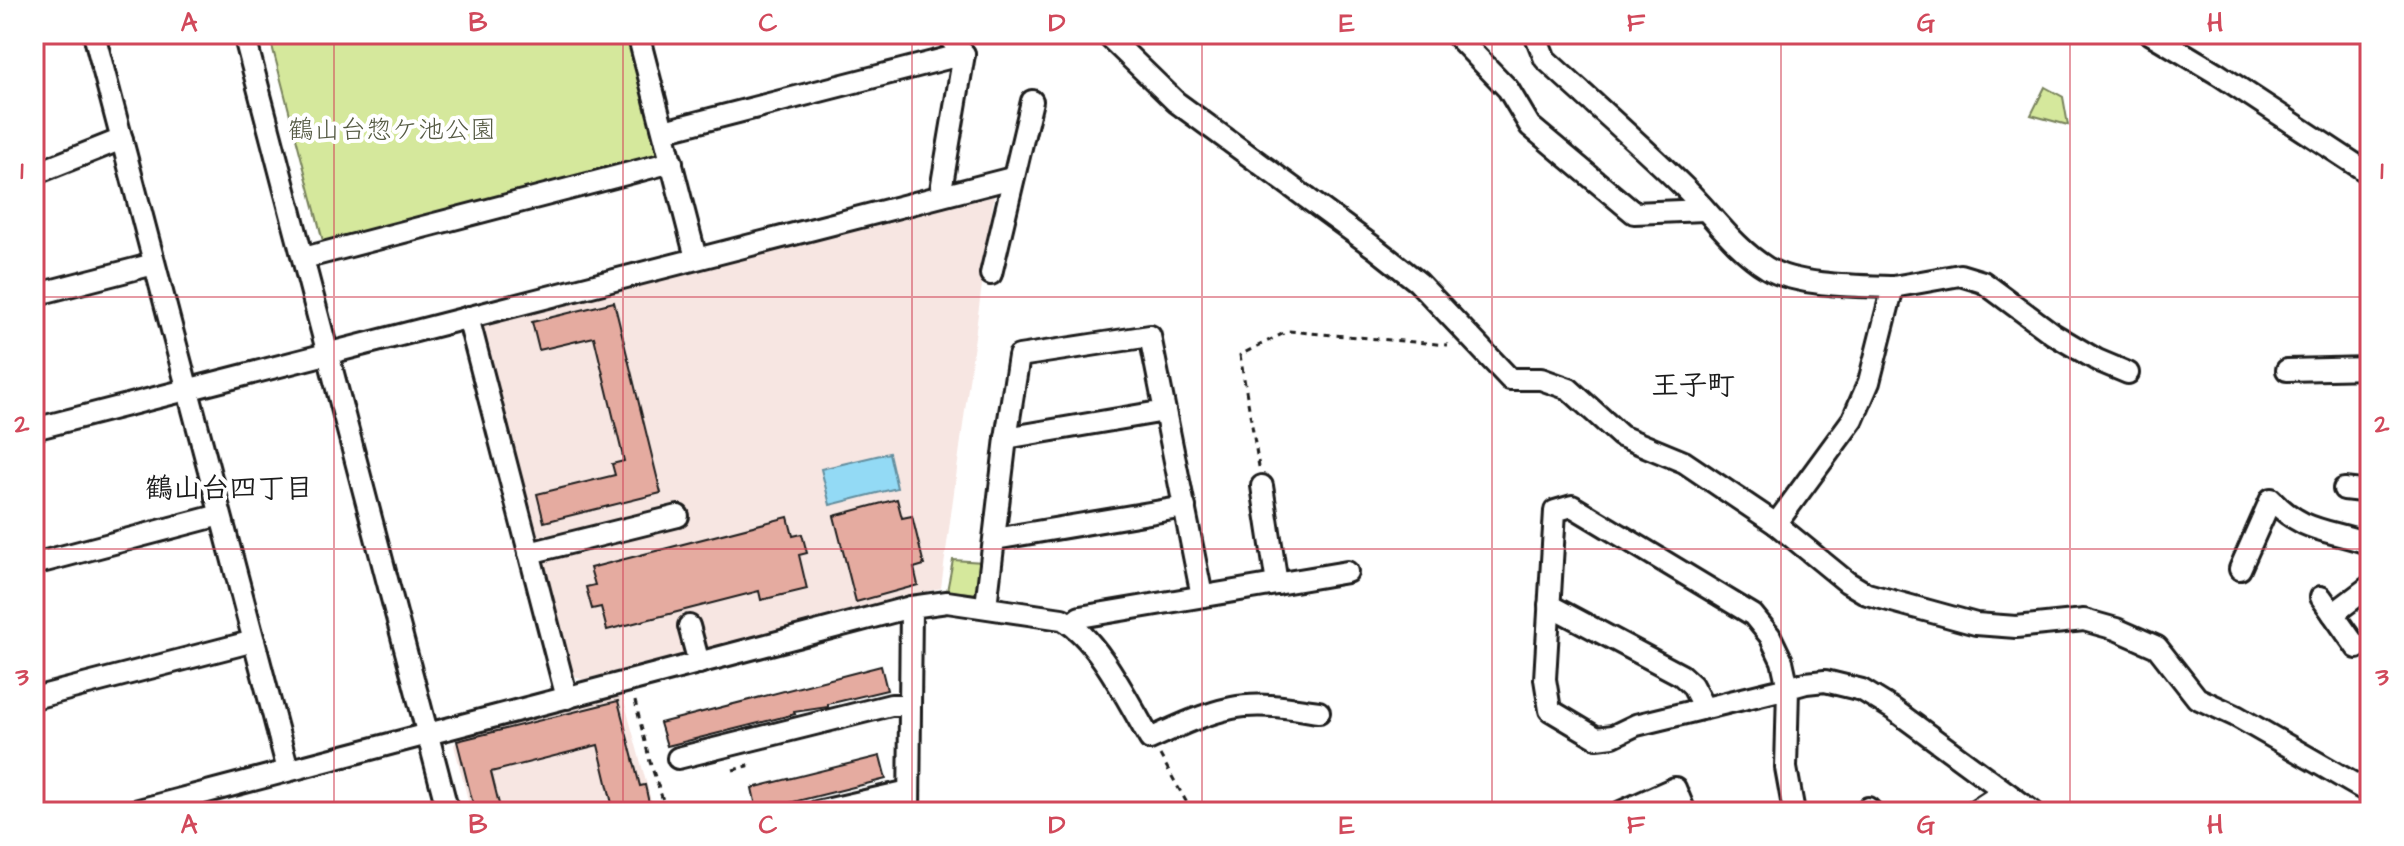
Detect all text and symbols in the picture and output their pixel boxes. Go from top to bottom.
text: A [181,5,198,41]
text: B [469,5,488,41]
text: C [759,5,778,41]
text: D [1049,5,1066,41]
text: E [1339,5,1355,41]
text: F [1627,5,1646,41]
text: G [1917,5,1935,41]
text: H [2207,5,2223,41]
park label: 鶴山台惣ケ池公園 [288,112,496,148]
text: 1 [20,153,24,189]
text: 1 [2380,153,2384,189]
district label: 王子町 [1651,366,1735,405]
text: 2 [14,406,30,442]
text: 2 [2374,406,2390,442]
district label: 鶴山台四丁目 [145,469,313,508]
text: 3 [14,659,29,695]
text: 3 [2374,659,2389,695]
text: A [181,807,198,843]
text: B [469,807,488,843]
text: C [759,807,778,843]
text: D [1049,807,1066,843]
text: E [1339,807,1355,843]
text: F [1627,807,1646,843]
text: G [1917,807,1935,843]
text: H [2207,807,2223,843]

